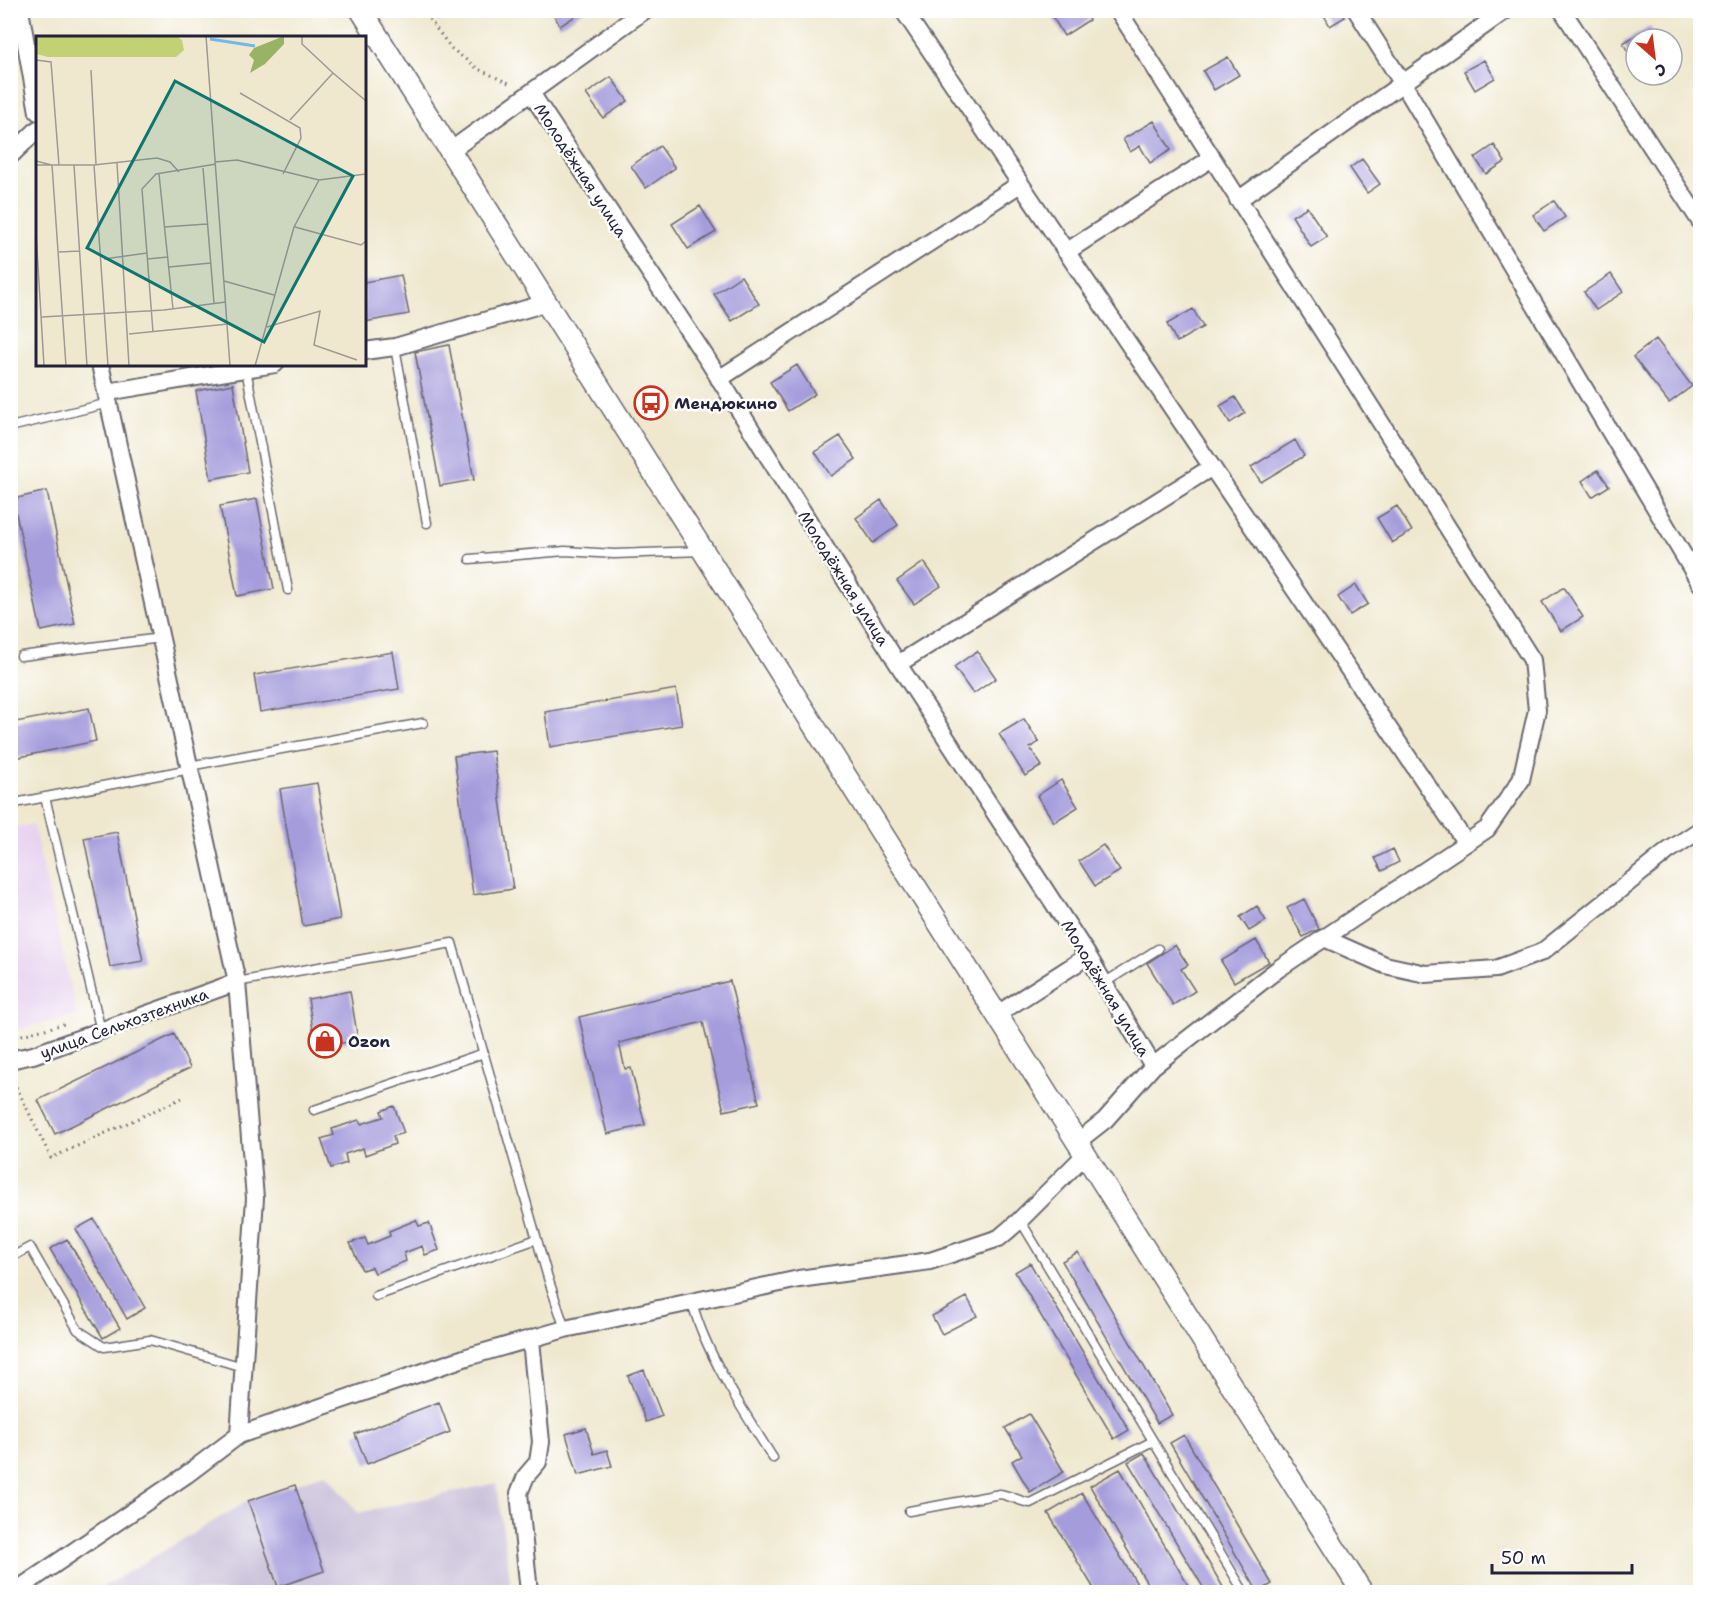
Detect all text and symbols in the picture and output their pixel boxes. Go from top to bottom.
north arrow [1624,27,1684,87]
inset map [36,36,366,366]
text: С [1651,58,1670,81]
street label: Молодёжная улица [529,99,632,241]
bus stop icon: Мендюкино [633,385,669,421]
place label: Мендюкино [674,393,777,414]
street label: Молодёжная улица [793,507,894,650]
street label: Молодёжная улица [1056,916,1155,1060]
street label: улица Сельхозтехника [37,983,211,1064]
shop icon: Ozon [307,1023,343,1059]
place label: Ozon [348,1031,391,1052]
scale bar [1492,1537,1632,1575]
text: 50 m [1501,1546,1546,1570]

